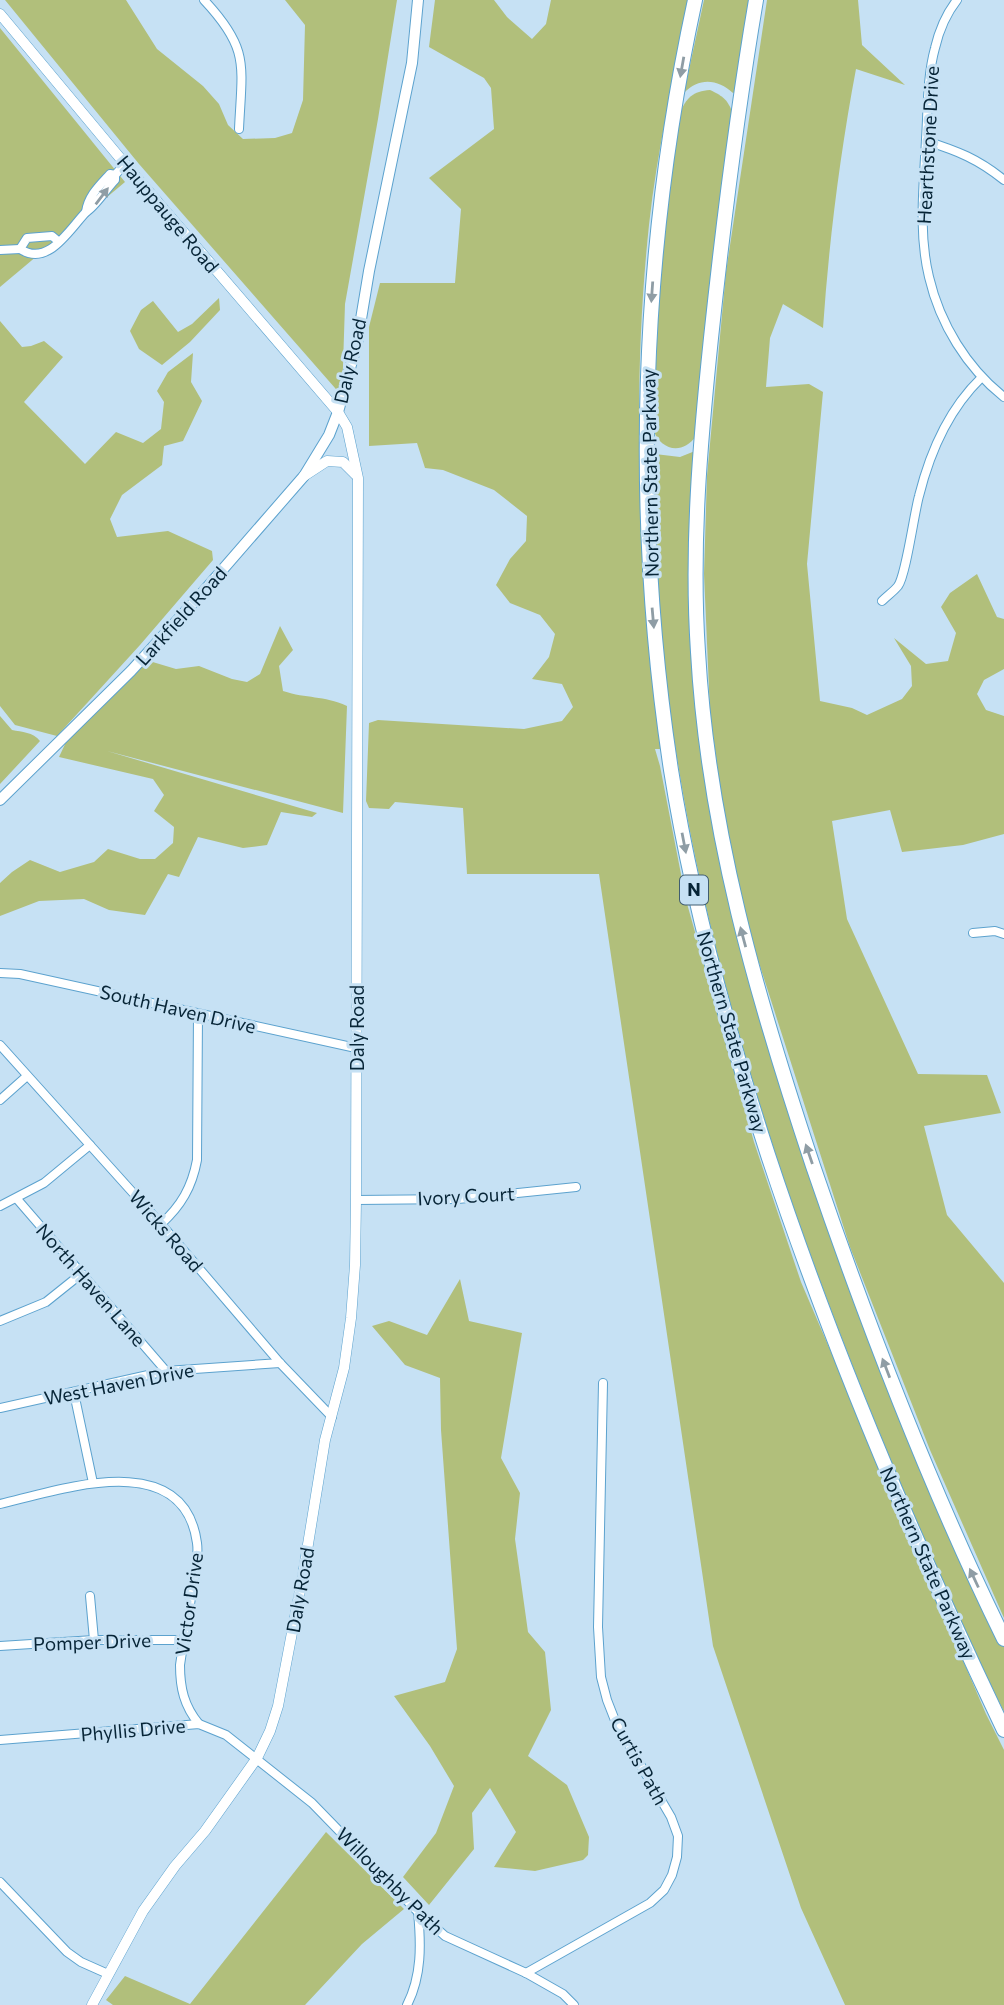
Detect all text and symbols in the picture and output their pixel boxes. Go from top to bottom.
one-way arrow [676,56,687,78]
street label: Hearthstone Drive [912,65,943,225]
street label: Hauppauge Road [113,150,224,277]
one-way arrow [95,186,109,205]
one-way arrow [646,282,657,304]
street label: Daly Road [329,316,370,406]
street label: Northern State Parkway [636,368,663,577]
street label: Larkfield Road [130,562,231,670]
one-way arrow [648,607,659,629]
one-way arrow [679,832,690,854]
road number: N [680,876,708,904]
one-way arrow [737,925,748,947]
street label: Northern State Parkway [693,929,772,1135]
street label: South Haven Drive [98,979,258,1038]
street label: Daly Road [345,985,368,1071]
one-way arrow [803,1143,814,1164]
street label: Ivory Court [417,1181,515,1210]
street label: Wicks Road [125,1185,208,1276]
street label: North Haven Lane [32,1219,151,1351]
street label: West Haven Drive [42,1358,196,1409]
one-way arrow [881,1358,892,1379]
street label: Northern State Parkway [876,1463,981,1663]
street label: Daly Road [281,1545,318,1635]
street label: Victor Drive [170,1551,207,1657]
one-way arrow [969,1568,980,1588]
street label: Pomper Drive [33,1628,151,1655]
street label: Phyllis Drive [80,1713,186,1746]
street label: Curtis Path [606,1713,673,1809]
street label: Willoughby Path [332,1822,449,1939]

